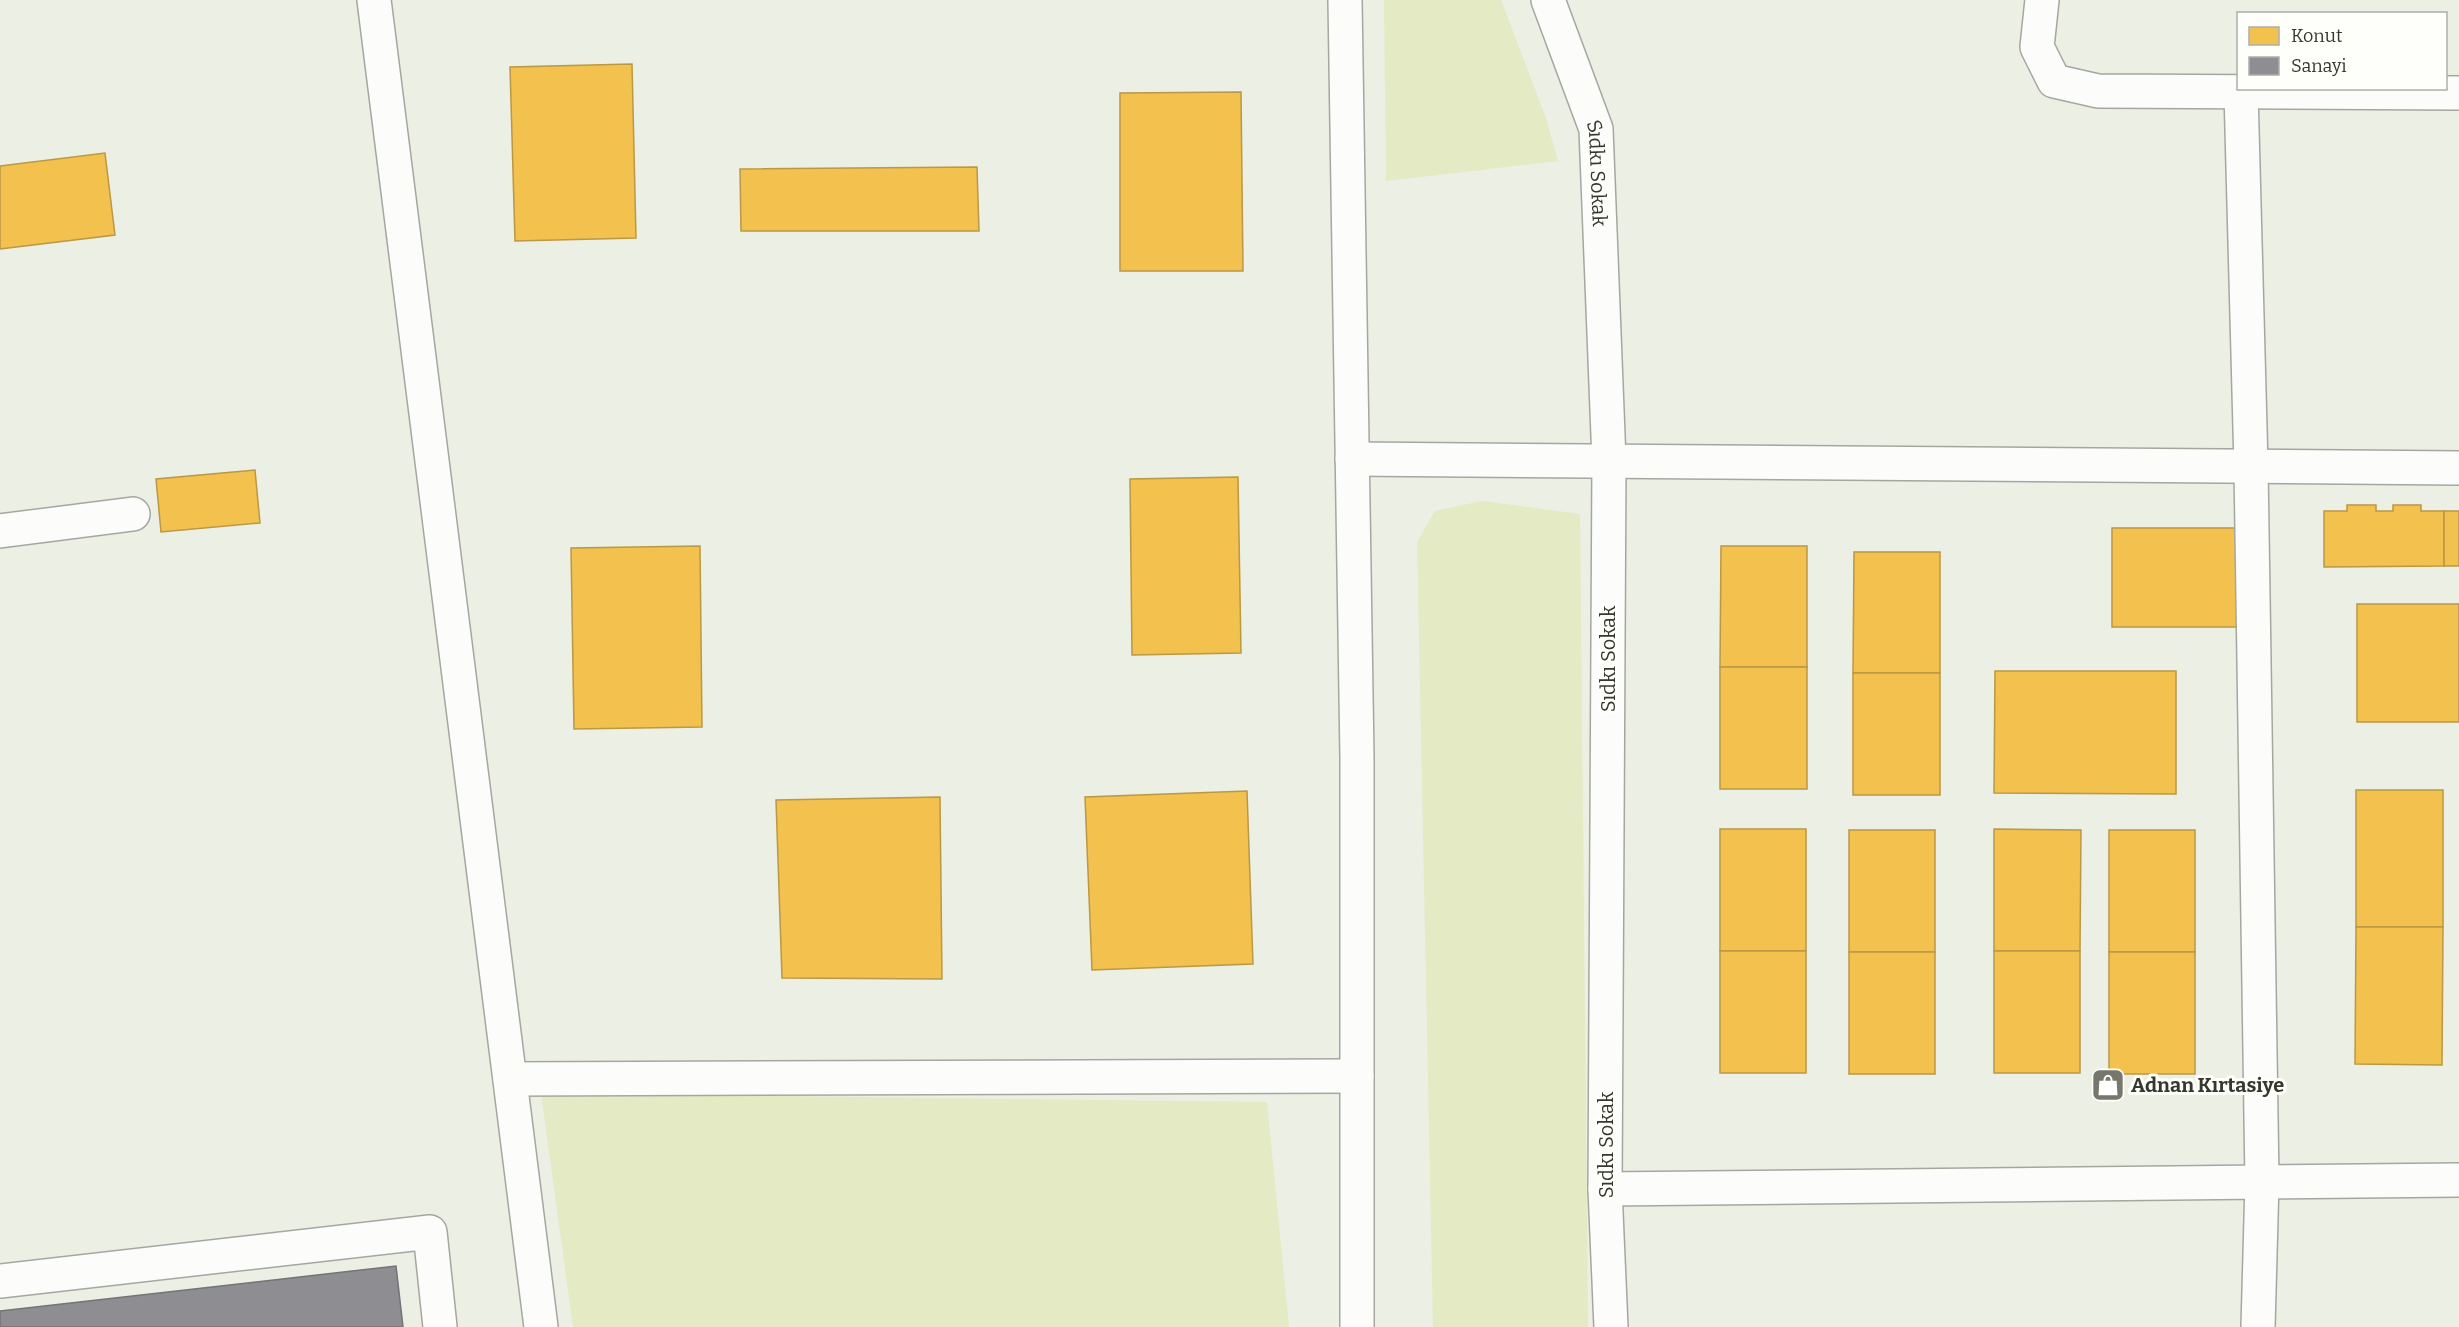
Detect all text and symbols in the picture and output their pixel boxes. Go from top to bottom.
legend [2237,12,2447,90]
text: Konut [2291,25,2343,47]
text: Sanayi [2291,55,2347,77]
street label: Sıdkı Sokak [1582,116,1612,228]
street label: Sıdkı Sokak [1596,605,1620,712]
shop icon: Adnan Kırtasiye [2090,1067,2126,1103]
place label: Adnan Kırtasiye [2131,1073,2284,1097]
street label: Sıdkı Sokak [1594,1091,1618,1198]

